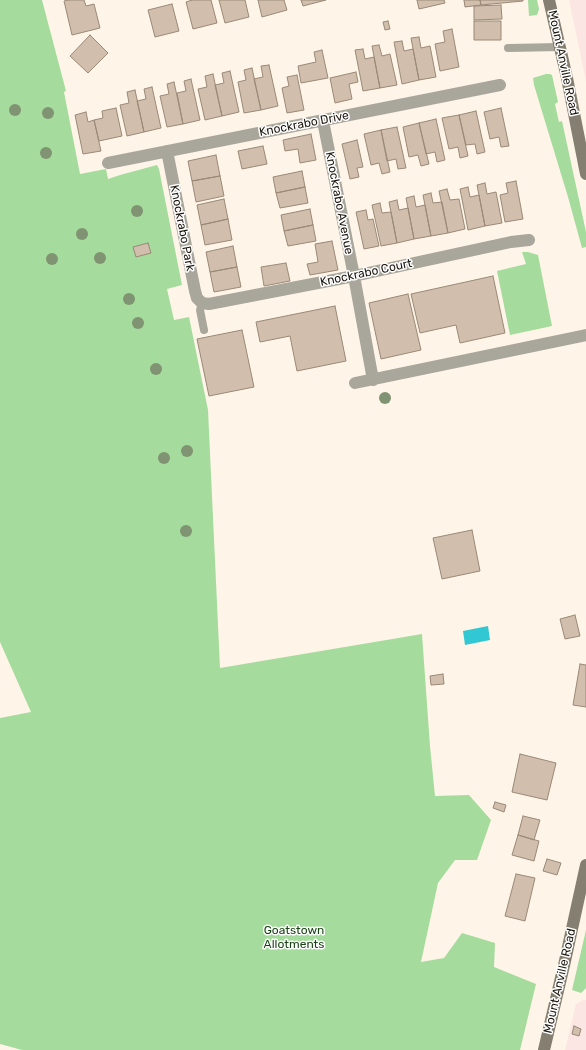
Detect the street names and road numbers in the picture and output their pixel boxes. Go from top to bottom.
street label: Mount Anville Road [545,9,581,117]
street label: Knockrabo Drive [258,108,350,140]
street label: Knockrabo Avenue [322,150,356,256]
street label: Knockrabo Park [167,184,197,272]
street label: Knockrabo Court [319,256,413,290]
street label: Mount Anville Road [541,927,579,1035]

